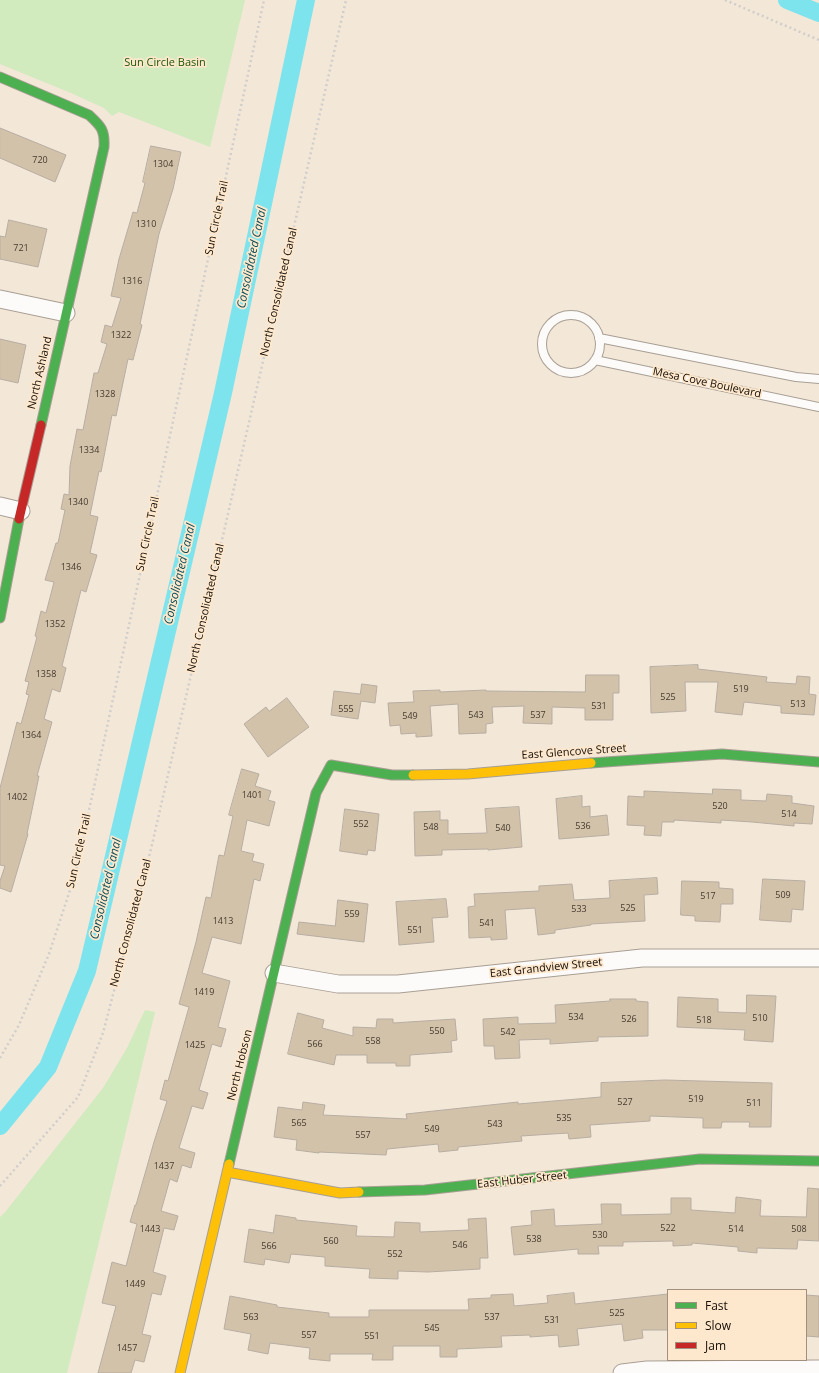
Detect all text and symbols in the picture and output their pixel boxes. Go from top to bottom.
park label: Sun Circle Basin [124,56,206,70]
house number: 720 [32,155,48,165]
house number: 1304 [153,159,173,169]
street label: Sun Circle Trail [203,180,231,256]
water label: Consolidated Canal [234,206,270,310]
house number: 1310 [136,219,156,229]
street label: North Consolidated Canal [258,226,300,358]
house number: 721 [13,243,29,253]
house number: 1316 [122,276,142,286]
house number: 1322 [111,330,131,340]
street label: North Ashland [25,335,55,411]
street label: Mesa Cove Boulevard [652,365,762,401]
house number: 1328 [95,389,115,399]
house number: 1334 [79,445,99,455]
street label: Sun Circle Trail [134,496,162,572]
house number: 1340 [68,497,88,507]
water label: Consolidated Canal [161,522,199,626]
street label: North Consolidated Canal [185,542,227,674]
house number: 1346 [61,562,81,572]
house number: 1352 [45,619,65,629]
house number: 1358 [36,669,56,679]
house number: 519 [733,684,749,694]
house number: 525 [660,692,676,702]
house number: 513 [790,699,806,709]
house number: 531 [591,701,607,711]
house number: 555 [338,704,354,714]
house number: 543 [468,710,484,720]
house number: 537 [530,710,546,720]
house number: 549 [402,711,418,721]
house number: 1364 [21,730,41,740]
street label: East Glencove Street [521,742,627,762]
house number: 1401 [242,790,262,800]
house number: 1402 [7,792,27,802]
house number: 520 [712,801,728,811]
house number: 514 [781,809,797,819]
street label: Sun Circle Trail [64,813,94,889]
house number: 552 [353,819,369,829]
house number: 536 [575,821,591,831]
house number: 548 [423,822,439,832]
house number: 540 [495,823,511,833]
water label: Consolidated Canal [87,837,125,941]
street label: North Consolidated Canal [108,858,154,988]
house number: 509 [775,890,791,900]
house number: 517 [700,891,716,901]
house number: 525 [620,903,636,913]
house number: 533 [571,904,587,914]
house number: 559 [344,909,360,919]
house number: 1413 [213,916,233,926]
house number: 541 [479,918,495,928]
house number: 551 [407,925,423,935]
street label: East Grandview Street [489,956,603,980]
house number: 1419 [194,987,214,997]
house number: 534 [568,1012,584,1022]
house number: 510 [752,1013,768,1023]
house number: 526 [621,1014,637,1024]
house number: 518 [696,1015,712,1025]
house number: 550 [429,1026,445,1036]
house number: 542 [500,1027,516,1037]
street label: North Hobson [225,1028,255,1102]
house number: 558 [365,1036,381,1046]
house number: 566 [307,1039,323,1049]
house number: 1425 [185,1040,205,1050]
house number: 519 [688,1094,704,1104]
house number: 527 [617,1097,633,1107]
house number: 511 [746,1098,762,1108]
house number: 535 [556,1113,572,1123]
house number: 565 [291,1118,307,1128]
house number: 543 [487,1119,503,1129]
house number: 549 [424,1124,440,1134]
house number: 557 [355,1130,371,1140]
house number: 1437 [154,1161,174,1171]
street label: East Huber Street [477,1169,567,1191]
house number: 522 [660,1223,676,1233]
house number: 1443 [140,1224,160,1234]
house number: 514 [728,1224,744,1234]
house number: 508 [791,1224,807,1234]
house number: 530 [592,1230,608,1240]
house number: 538 [526,1234,542,1244]
house number: 560 [323,1236,339,1246]
house number: 546 [452,1240,468,1250]
house number: 566 [261,1241,277,1251]
house number: 552 [387,1249,403,1259]
house number: 1449 [125,1279,145,1289]
legend [667,1289,807,1361]
text: Fast [705,1297,728,1314]
house number: 525 [609,1308,625,1318]
house number: 563 [243,1312,259,1322]
house number: 537 [484,1312,500,1322]
house number: 531 [544,1315,560,1325]
text: Slow [705,1317,731,1334]
house number: 545 [424,1323,440,1333]
house number: 557 [301,1330,317,1340]
house number: 551 [364,1331,380,1341]
text: Jam [705,1337,726,1354]
house number: 1457 [117,1343,137,1353]

